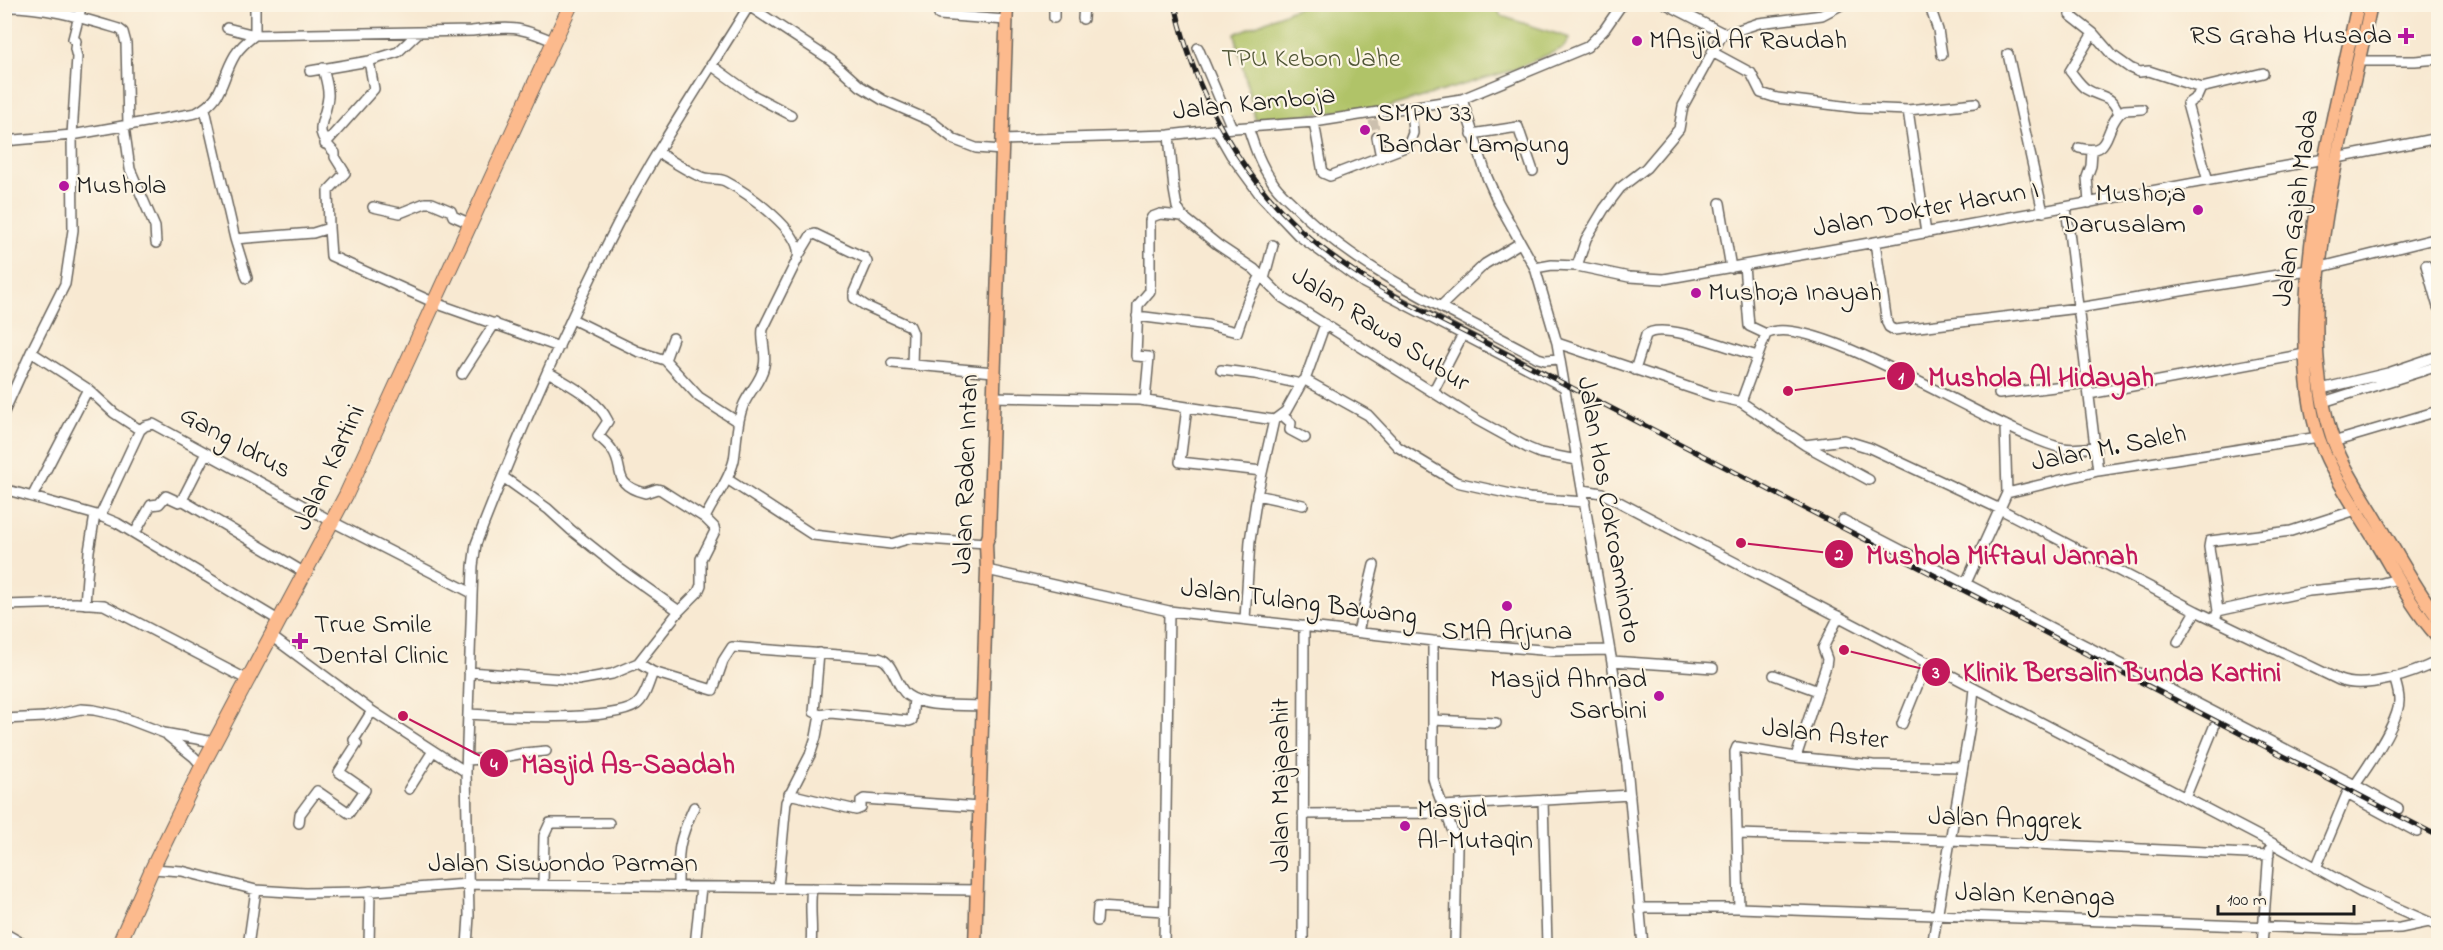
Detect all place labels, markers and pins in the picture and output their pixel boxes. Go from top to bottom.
place label: RS Graha Husada [2190,17,2392,56]
place label: MAsjid Ar Raudah [1649,22,1847,61]
marker: RS Graha Husada [2397,27,2415,45]
marker: MAsjid Ar Raudah [1630,34,1644,48]
place label: SMPN 33 Bandar Lampung [1376,95,1569,165]
marker: SMPN 33 Bandar Lampung [1358,123,1372,137]
place label: Mushola [76,167,167,206]
place label: Musho;a Darusalam [2058,175,2186,245]
marker: Mushola [57,179,71,193]
marker: Musho;a Darusalam [2191,203,2205,217]
place label: Musho;a Inayah [1708,274,1882,313]
marker: Musho;a Inayah [1689,286,1703,300]
callout: Mushola Al Hidayah [1886,353,2166,399]
callout: Mushola Miftaul Jannah [1824,531,2150,577]
marker: SMA Arjuna [1500,599,1514,613]
place label: True Smile Dental Clinic [313,606,449,676]
place label: SMA Arjuna [1442,613,1572,652]
marker: True Smile Dental Clinic [291,632,309,650]
callout: Klinik Bersalin Bunda Kartini [1921,649,2293,695]
place label: Masjid Ahmad Sarbini [1490,661,1647,731]
marker: Masjid Ahmad Sarbini [1652,689,1666,703]
callout: Masjid As-Saadah [479,740,747,786]
place label: Masjid Al-Mutaqin [1417,791,1533,861]
marker: Masjid Al-Mutaqin [1398,819,1412,833]

